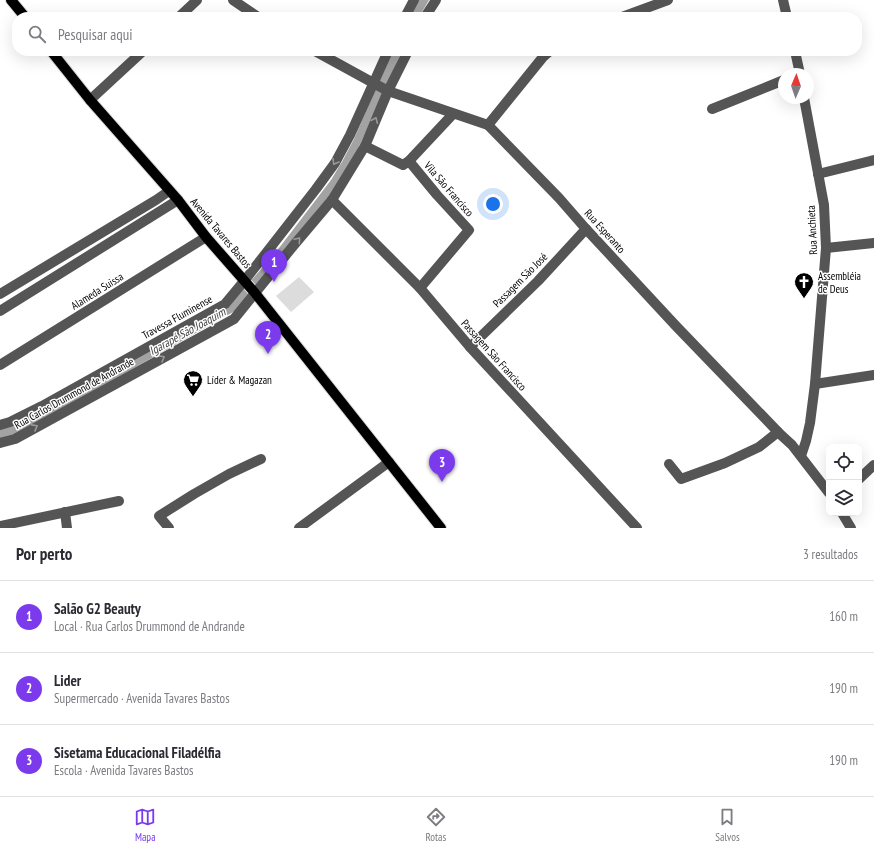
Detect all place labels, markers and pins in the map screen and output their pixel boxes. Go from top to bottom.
pin: 1 [261,249,287,282]
place label: Assembléia de Deus [818,269,861,296]
church icon: Assembléia de Deus [793,271,815,299]
pin: 2 [255,321,281,354]
supermarket icon: Líder & Magazan [182,369,204,397]
place label: Líder & Magazan [207,373,272,387]
pin: 3 [429,449,455,482]

